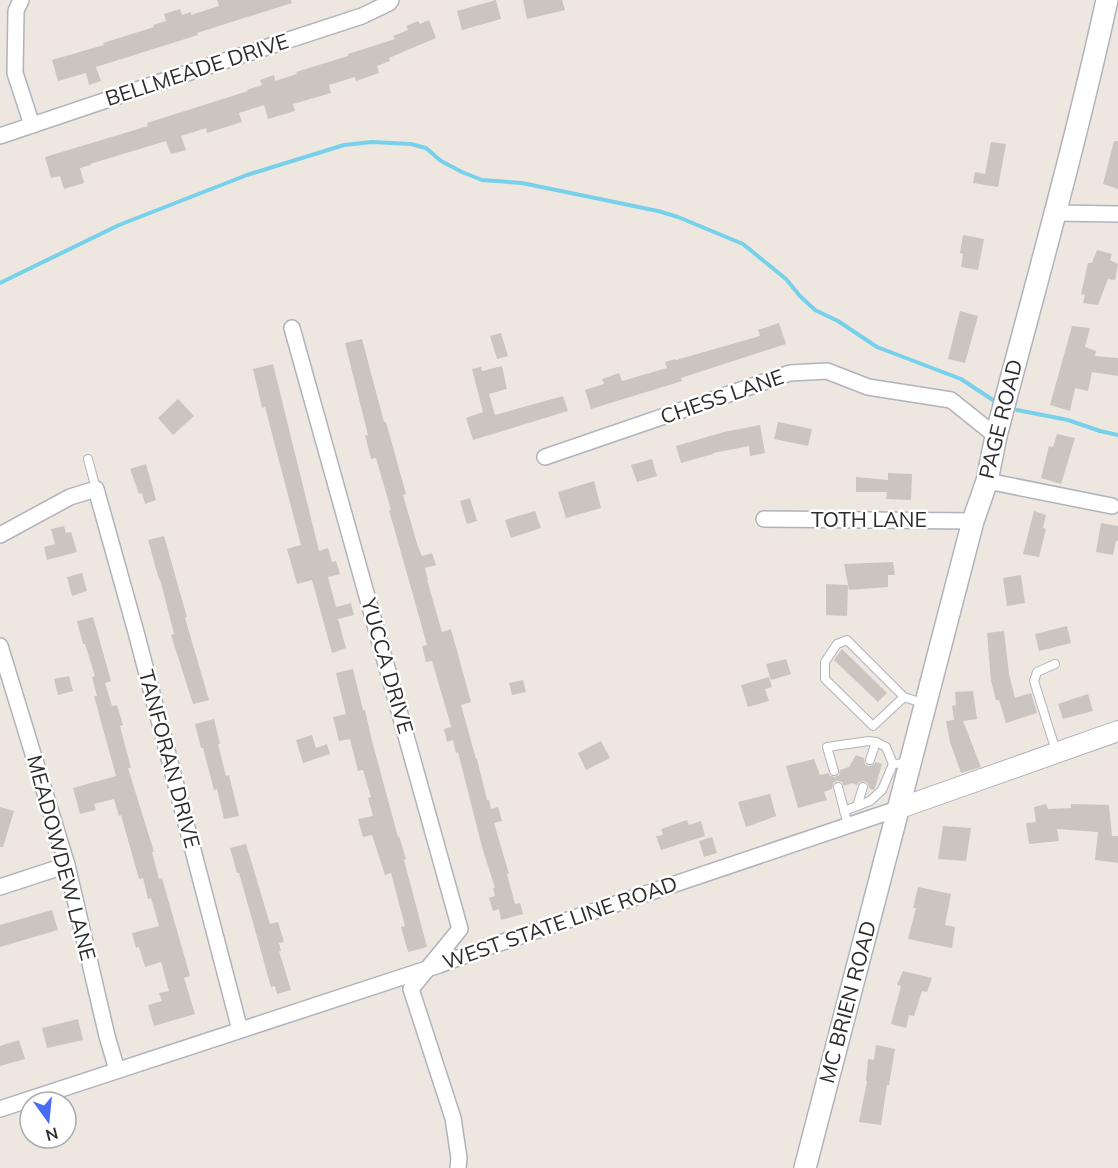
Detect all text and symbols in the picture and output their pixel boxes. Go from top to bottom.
street label: BELLMEADE DRIVE [102,27,292,111]
street label: PAGE ROAD [973,356,1027,481]
street label: CHESS LANE [657,363,787,429]
street label: TOTH LANE [811,506,927,532]
street label: YUCCA DRIVE [356,594,420,736]
street label: TANFORAN DRIVE [134,667,206,851]
street label: MEADOWDEW LANE [22,752,102,963]
street label: WEST STATE LINE ROAD [439,870,680,974]
street label: MC BRIEN ROAD [813,918,881,1086]
north arrow [18,1090,78,1150]
text: N [43,1123,60,1146]

